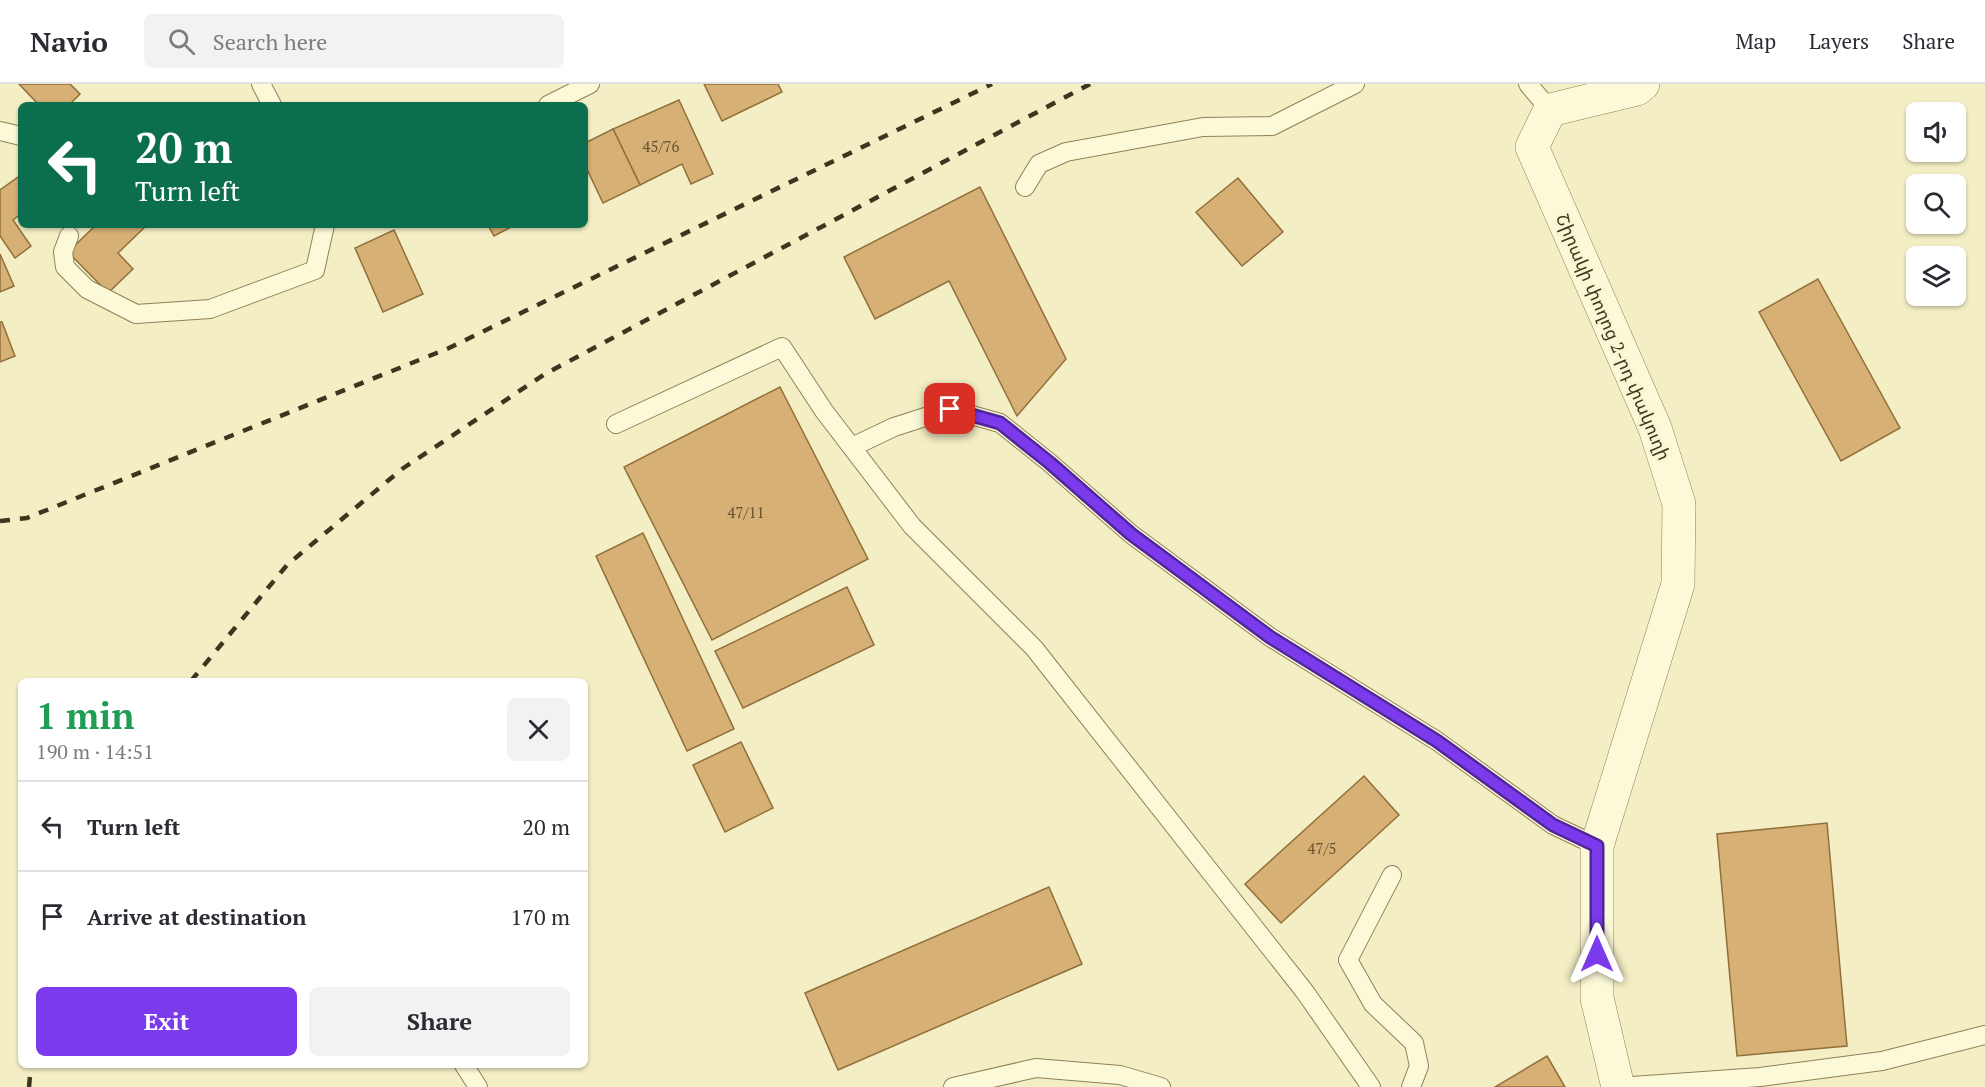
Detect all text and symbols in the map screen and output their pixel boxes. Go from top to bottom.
search box [144,14,564,68]
text: Navio [30,23,108,60]
icon: search [165,25,198,58]
text: Search here [213,27,327,56]
text: Map [1735,27,1776,55]
text: Layers [1809,27,1869,55]
text: Share [1902,27,1955,55]
map controls [1906,102,1966,306]
button: sound [1906,102,1966,162]
text: 20 m [135,119,233,175]
icon: left [36,126,114,204]
house number: 45/76 [642,136,680,156]
text: Turn left [135,173,240,209]
button: search [1906,174,1966,234]
street label: Շիրակի փողոց 2-րդ փակուղի [1551,210,1677,464]
button: layers [1906,246,1966,306]
pin [924,383,975,434]
icon: arrive [933,392,966,425]
house number: 47/11 [727,502,765,522]
text: 1 min [36,692,134,739]
button: close [507,698,570,761]
text: 190 m · 14:51 [36,738,154,765]
icon: left [36,810,69,843]
text: Turn left [87,812,180,841]
text: 20 m [522,812,570,841]
house number: 47/5 [1307,838,1337,858]
icon: arrive [36,900,69,933]
text: Arrive at destination [87,902,306,931]
text: 170 m [510,902,570,931]
position arrow [1565,922,1629,986]
button: Exit [36,987,297,1056]
button: Share [309,987,570,1056]

